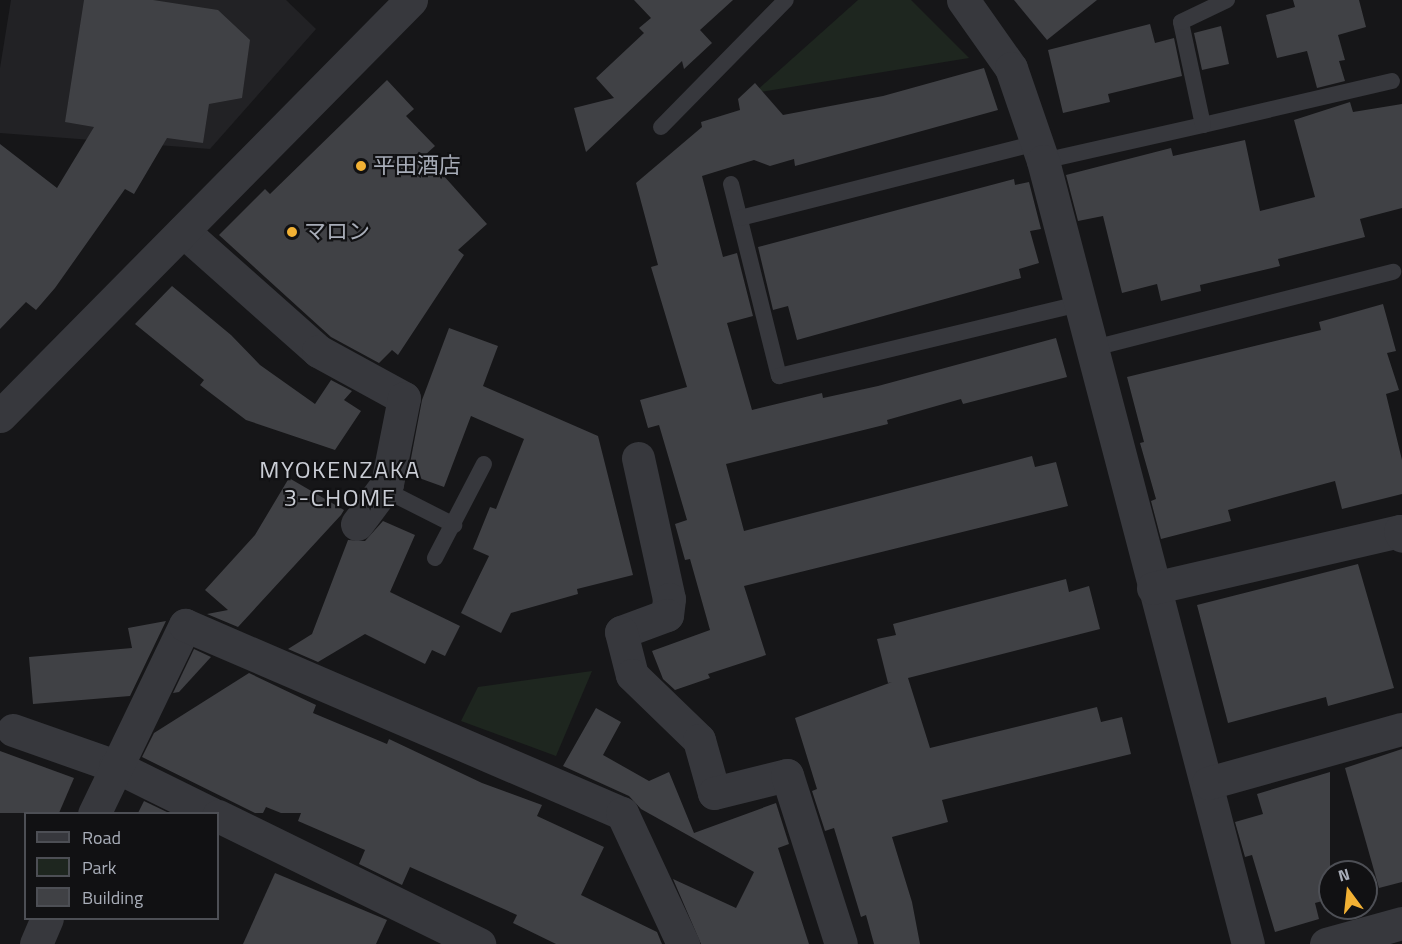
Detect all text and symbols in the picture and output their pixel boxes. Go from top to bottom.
place label: 平田酒店 [373,153,461,179]
marker: 平田酒店 [354,159,368,173]
place label: マロン [304,219,370,245]
marker: マロン [285,225,299,239]
district label: MYOKENZAKA 3-CHOME [259,456,421,512]
legend [24,812,219,920]
text: Road [82,824,121,851]
text: Park [82,854,116,881]
north arrow [1318,860,1378,920]
text: N [1335,862,1352,888]
text: Building [82,884,143,911]

